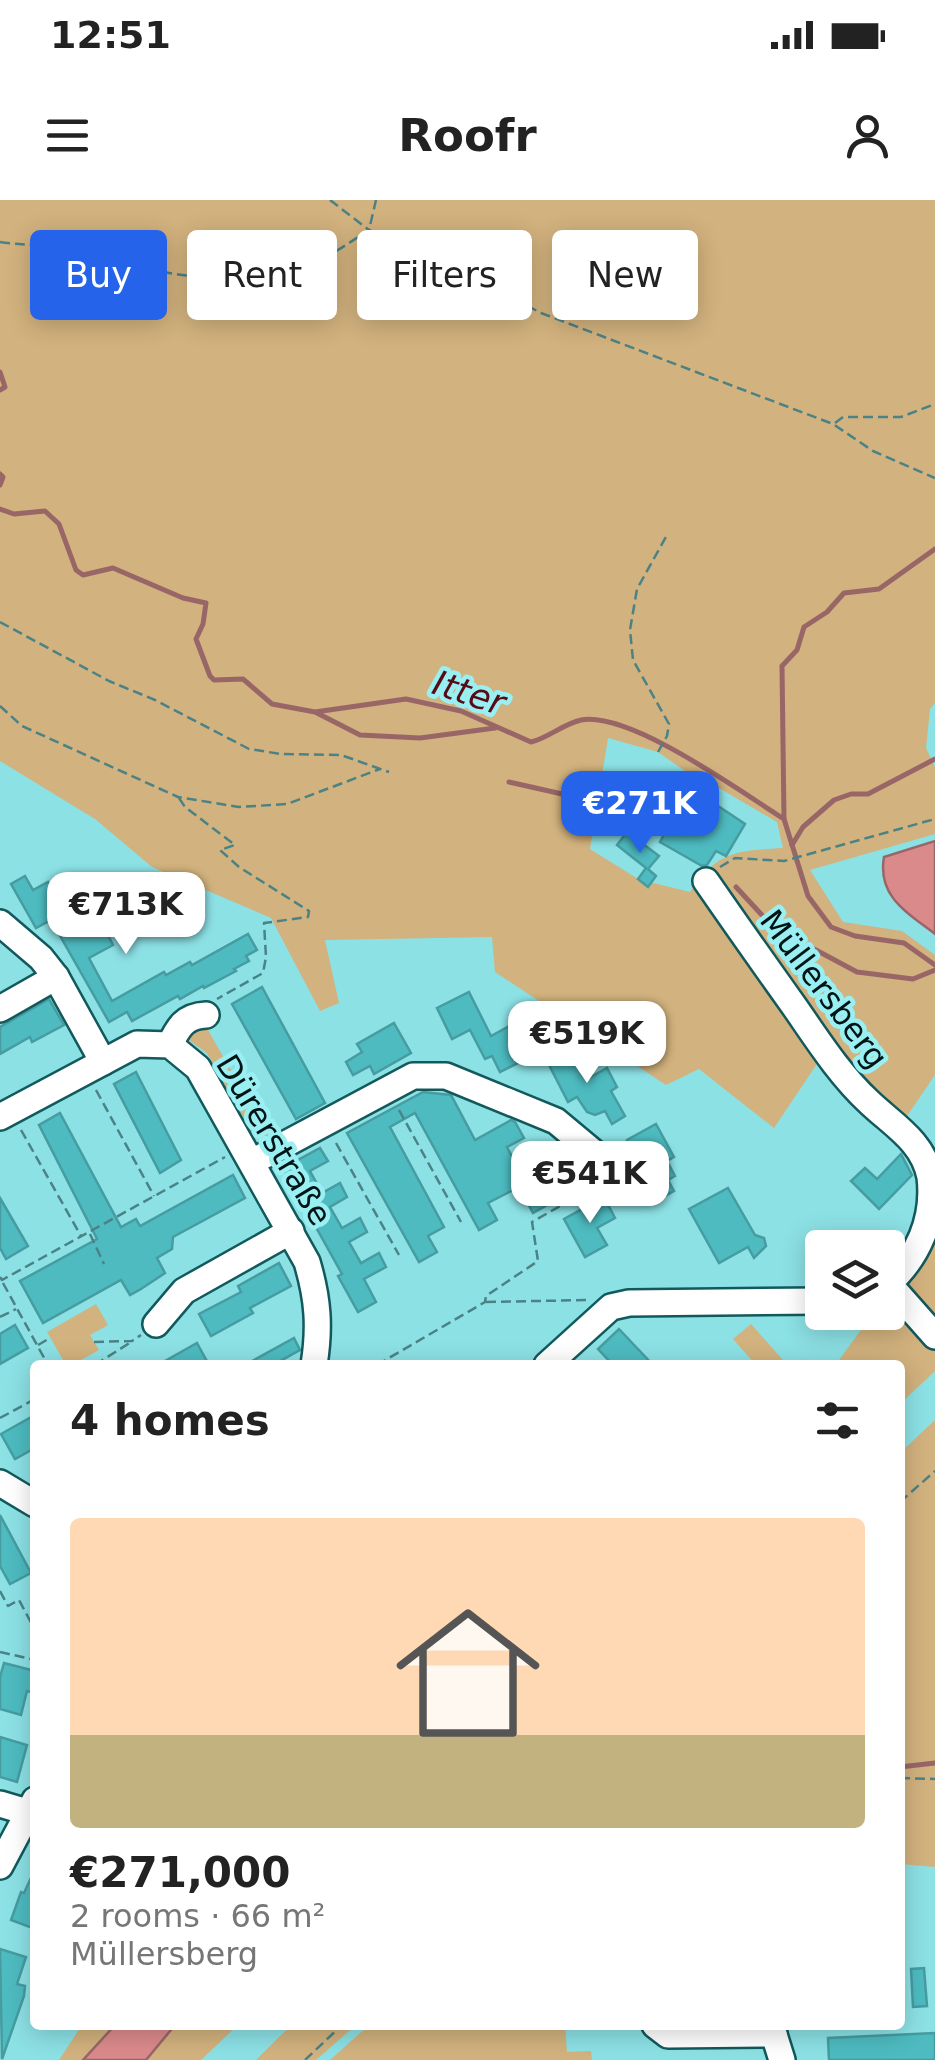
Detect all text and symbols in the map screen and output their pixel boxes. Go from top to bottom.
text: 12:51 [50,13,171,57]
icon: menu [40,108,95,163]
icon: person [840,108,895,163]
text: Roofr [398,109,537,162]
chip: Buy [30,230,167,320]
chip: Rent [187,230,337,320]
chip: Filters [357,230,532,320]
chip: New [552,230,698,320]
water label: Itter [428,663,513,724]
pin: €271K [570,771,710,856]
text: €271K [583,784,697,822]
pin: €713K [56,872,196,957]
text: €713K [69,885,183,923]
street label: Müllersberg [752,902,896,1076]
pin: €519K [517,1001,657,1086]
text: €519K [530,1014,644,1052]
street label: Dürerstraße [208,1048,340,1232]
pin: €541K [520,1141,660,1226]
text: €541K [533,1154,647,1192]
map controls [805,1230,905,1330]
button: layers [805,1230,905,1330]
icon: filters [810,1393,865,1448]
text: 4 homes [70,1396,270,1445]
icon: home [378,1583,558,1763]
text: €271,000 [70,1848,291,1897]
text: 2 rooms · 66 m² [70,1897,325,1935]
text: Müllersberg [70,1935,258,1973]

